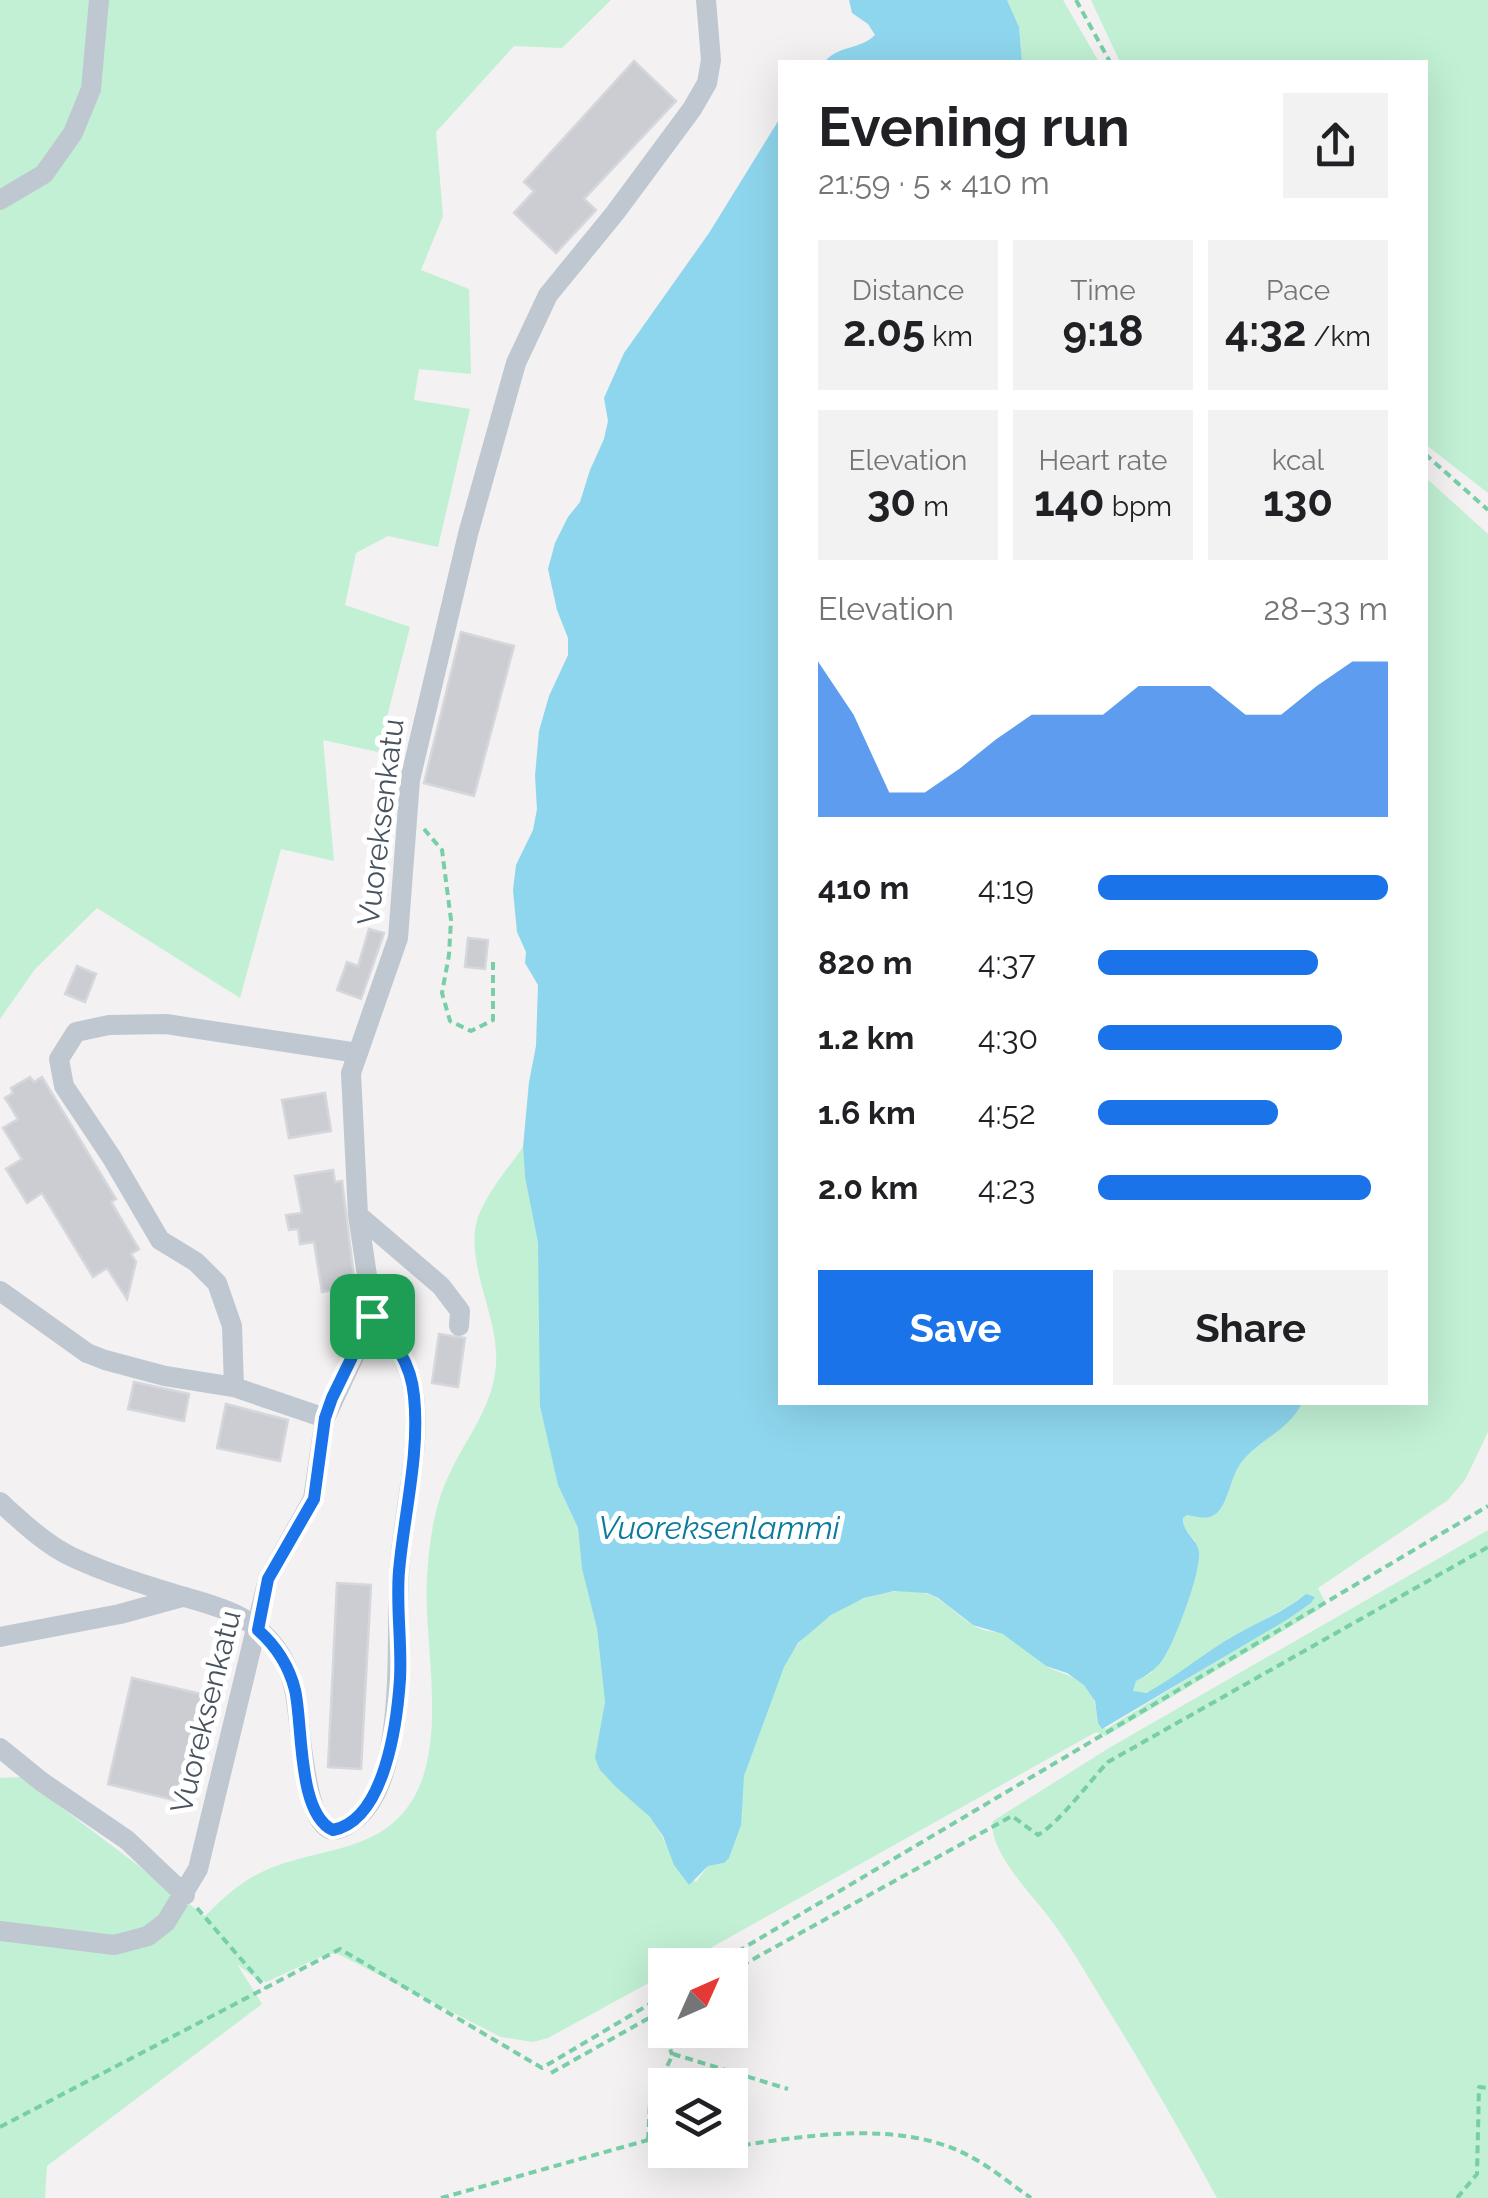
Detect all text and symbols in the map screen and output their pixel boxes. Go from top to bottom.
button: share [1283,93,1388,198]
text: Evening run [818,94,1130,159]
text: 21:59 · 5 × 410 m [818,164,1050,201]
text: Distance [852,274,964,307]
text: Time [1070,274,1136,307]
text: Pace [1266,274,1330,307]
text: 2.05 [843,307,925,356]
text: 9:18 [1062,307,1144,356]
text: 4:32 [1225,307,1306,356]
text: km [925,320,973,353]
text: /km [1306,320,1371,353]
text: Elevation [849,444,967,477]
text: Heart rate [1039,444,1167,477]
text: kcal [1272,444,1324,477]
text: 30 [867,477,916,526]
text: 140 [1034,477,1105,526]
text: 130 [1263,477,1333,526]
text: m [916,490,949,523]
text: bpm [1105,490,1172,523]
text: Elevation [818,590,954,627]
text: 28–33 m [1263,590,1388,627]
street label: Vuoreksenkatu [350,717,411,927]
text: 410 m [818,869,909,906]
text: 4:19 [978,869,1034,906]
text: 820 m [818,944,913,981]
text: 4:37 [978,944,1036,981]
text: 1.2 km [818,1019,914,1056]
text: 4:30 [978,1019,1038,1056]
text: 1.6 km [818,1094,916,1131]
text: 4:52 [978,1094,1036,1131]
text: 2.0 km [818,1169,918,1206]
text: 4:23 [978,1169,1035,1206]
button: Save [818,1270,1093,1385]
button: Share [1113,1270,1388,1385]
pin [330,1274,415,1359]
icon: arrive [345,1289,400,1344]
water label: Vuoreksenlammi [598,1509,841,1546]
street label: Vuoreksenkatu [163,1607,248,1817]
north arrow [648,1948,748,2048]
map controls [648,1948,748,2168]
button: layers [648,2068,748,2168]

